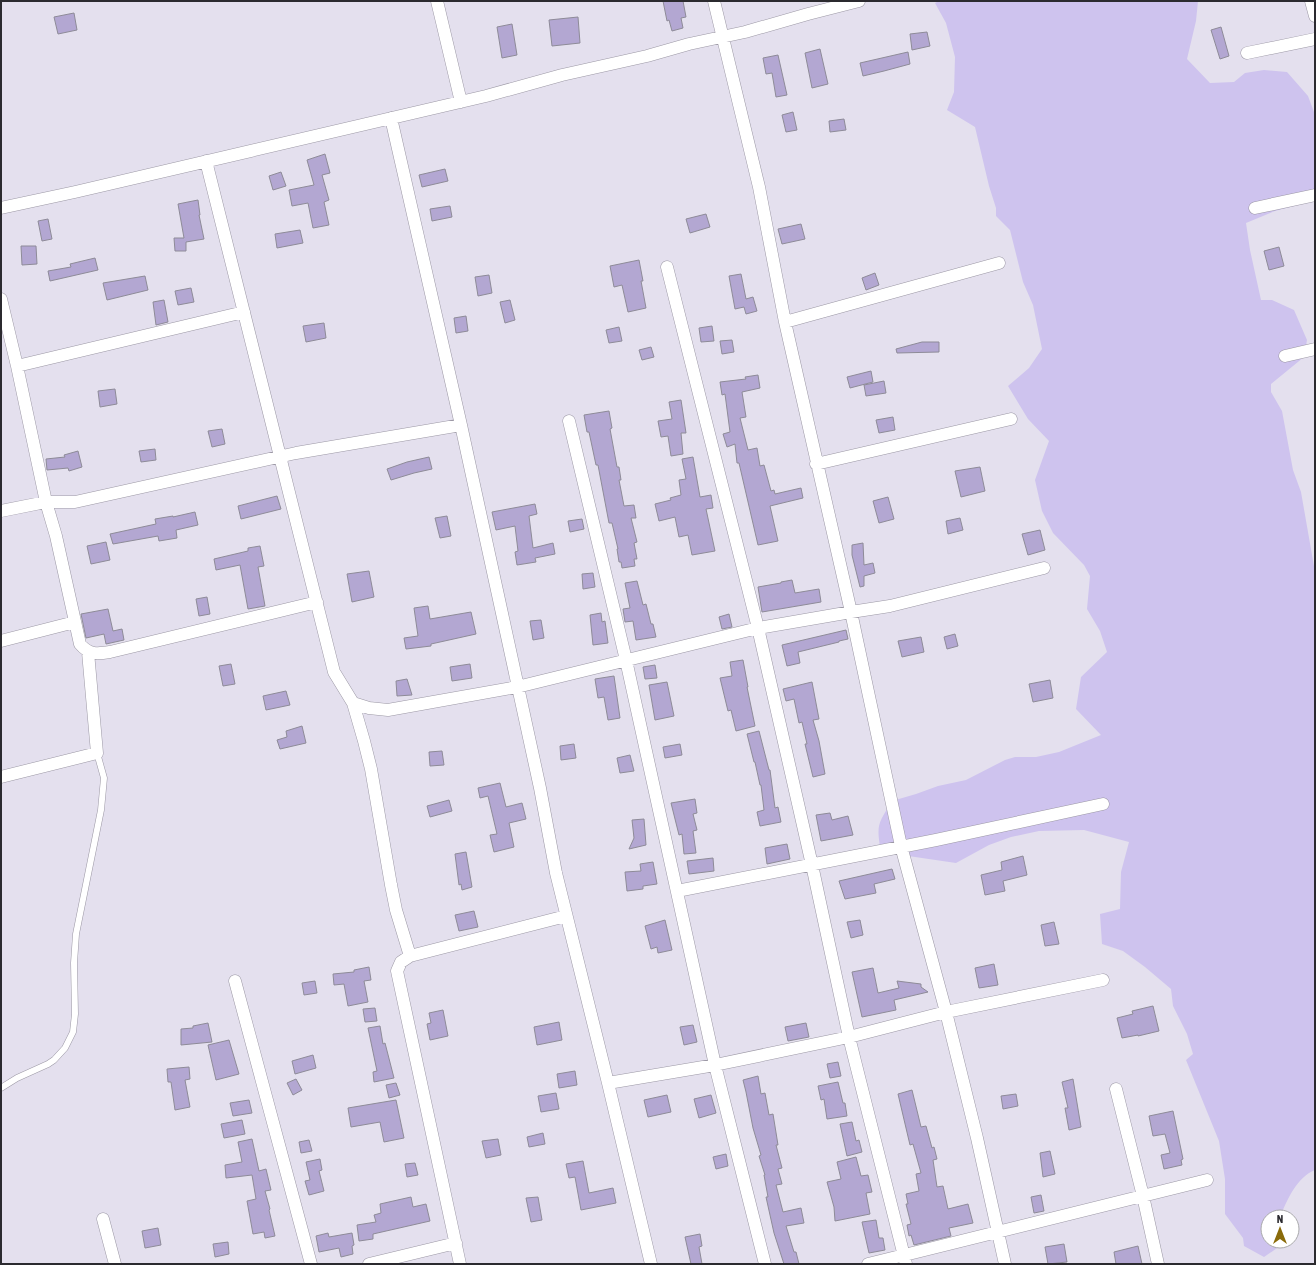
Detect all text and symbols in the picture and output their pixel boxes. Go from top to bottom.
north arrow [1260,1209,1300,1249]
text: N [1277,1213,1283,1225]

